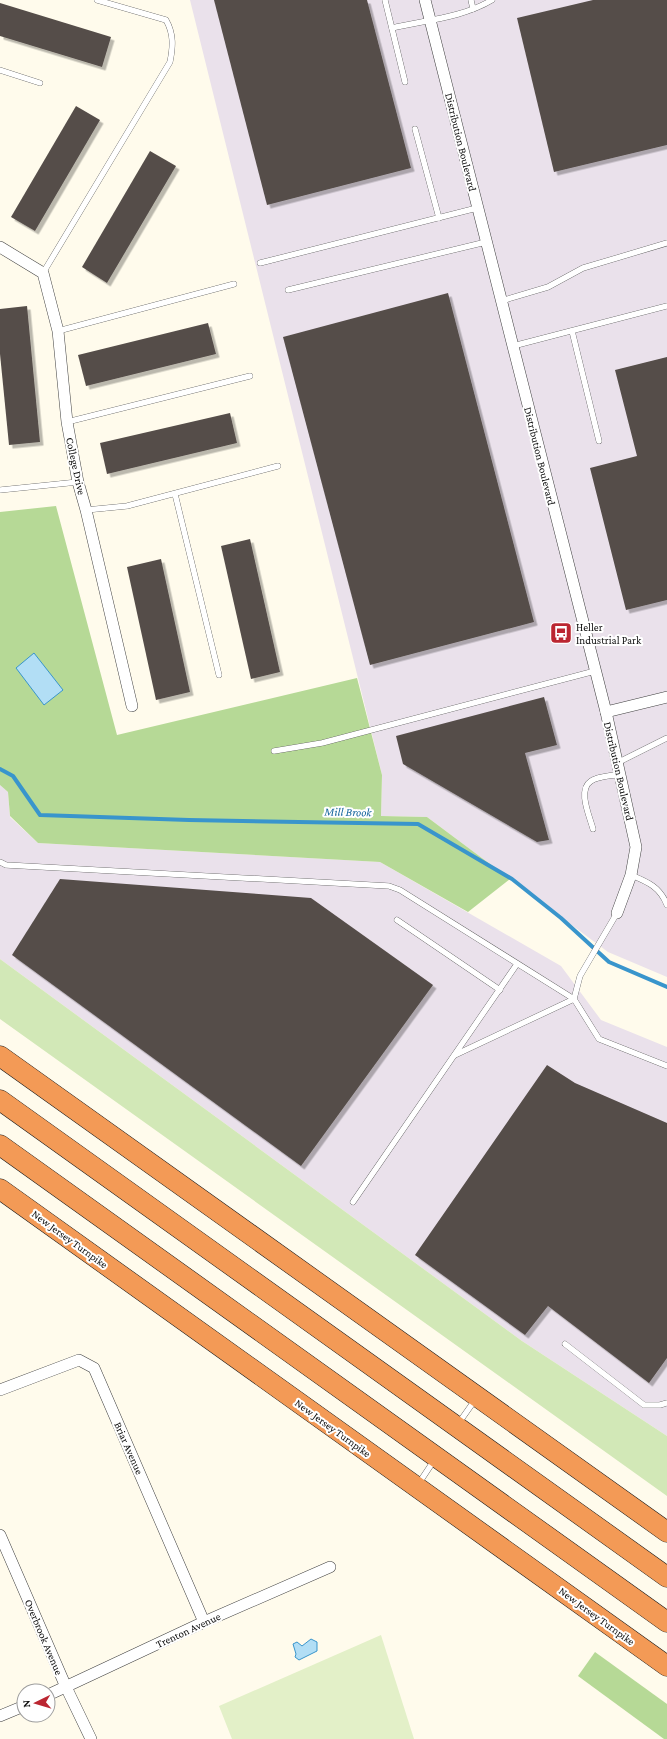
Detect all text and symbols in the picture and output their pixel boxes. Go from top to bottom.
street label: Distribution Boulevard [443,92,479,193]
street label: Distribution Boulevard [522,406,558,507]
street label: College Drive [63,436,88,496]
bus stop icon: Heller Industrial Park [548,620,574,646]
place label: Heller Industrial Park [576,621,642,646]
street label: Distribution Boulevard [602,720,636,822]
water label: Mill Brook [323,805,373,819]
street label: New Jersey Turnpike [29,1208,110,1271]
street label: New Jersey Turnpike [292,1397,373,1460]
street label: Briar Avenue [112,1420,146,1476]
street label: New Jersey Turnpike [556,1585,637,1648]
street label: Overbrook Avenue [23,1597,65,1677]
street label: Trenton Avenue [154,1610,222,1650]
north arrow [16,1683,56,1723]
text: N [20,1699,32,1708]

